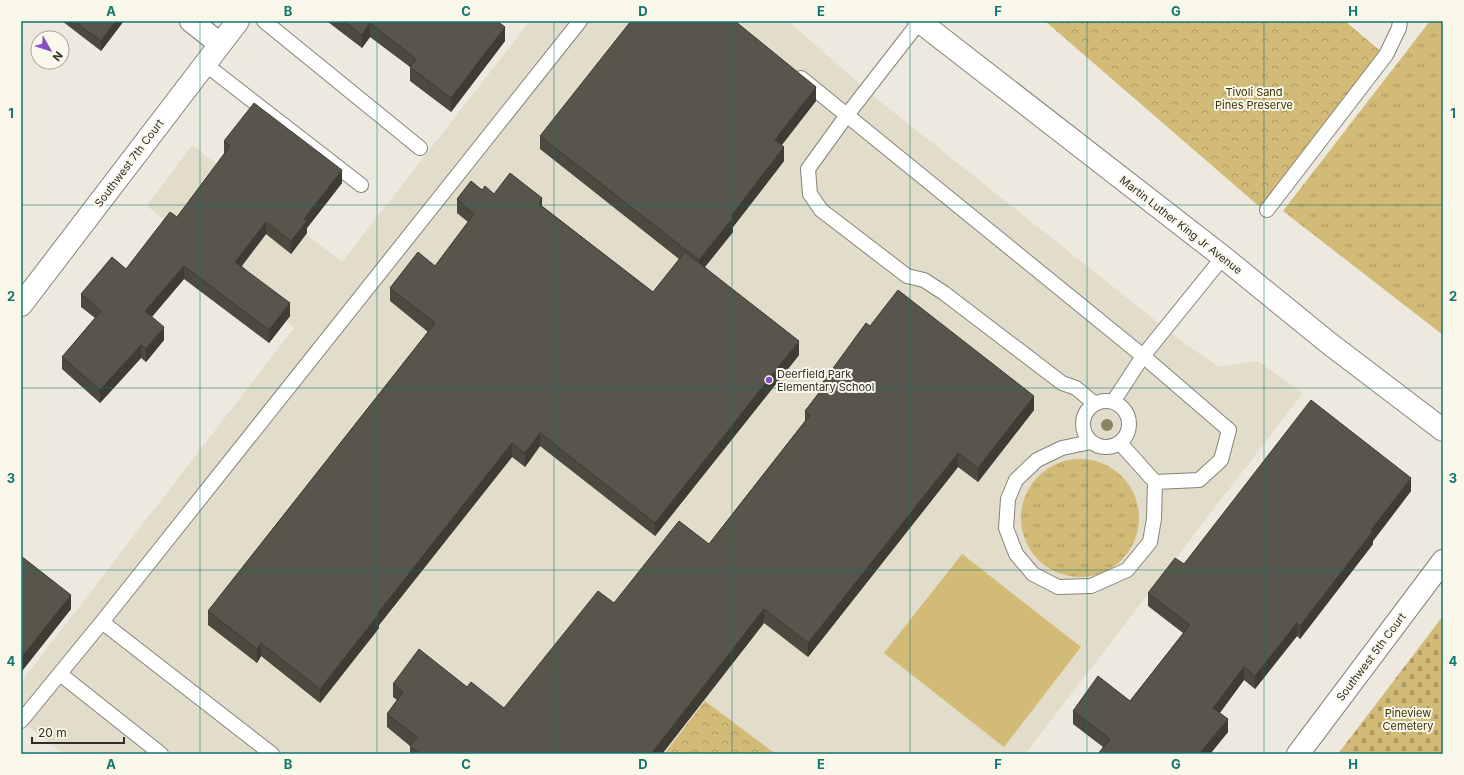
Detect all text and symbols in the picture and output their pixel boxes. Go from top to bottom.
text: A [106,3,116,19]
text: B [284,3,293,19]
text: C [461,3,471,19]
text: D [638,3,648,19]
text: E [817,3,825,19]
text: F [994,3,1002,19]
text: G [1171,3,1181,19]
text: H [1348,3,1358,19]
north arrow [30,30,70,70]
text: N [50,49,66,64]
park label: Tivoli Sand Pines Preserve [1215,85,1293,112]
text: 1 [8,105,14,121]
text: 1 [1450,105,1456,121]
street label: Southwest 7th Court [91,116,167,210]
street label: Martin Luther King Jr Avenue [1117,173,1245,277]
text: 2 [7,288,15,304]
text: 2 [1449,288,1457,304]
place label: Deerfield Park Elementary School [777,367,874,394]
marker: Deerfield Park Elementary School [764,375,774,385]
text: 3 [7,470,15,486]
text: 3 [1449,470,1457,486]
street label: Southwest 5th Court [1333,610,1409,704]
text: 4 [7,653,16,669]
text: 4 [1449,653,1458,669]
park label: Pineview Cemetery [1383,706,1433,733]
scale bar [32,719,124,745]
text: 20 m [38,725,67,740]
text: A [106,756,116,772]
text: B [284,756,293,772]
text: C [461,756,471,772]
text: D [638,756,648,772]
text: E [817,756,825,772]
text: F [994,756,1002,772]
text: G [1171,756,1181,772]
text: H [1348,756,1358,772]

